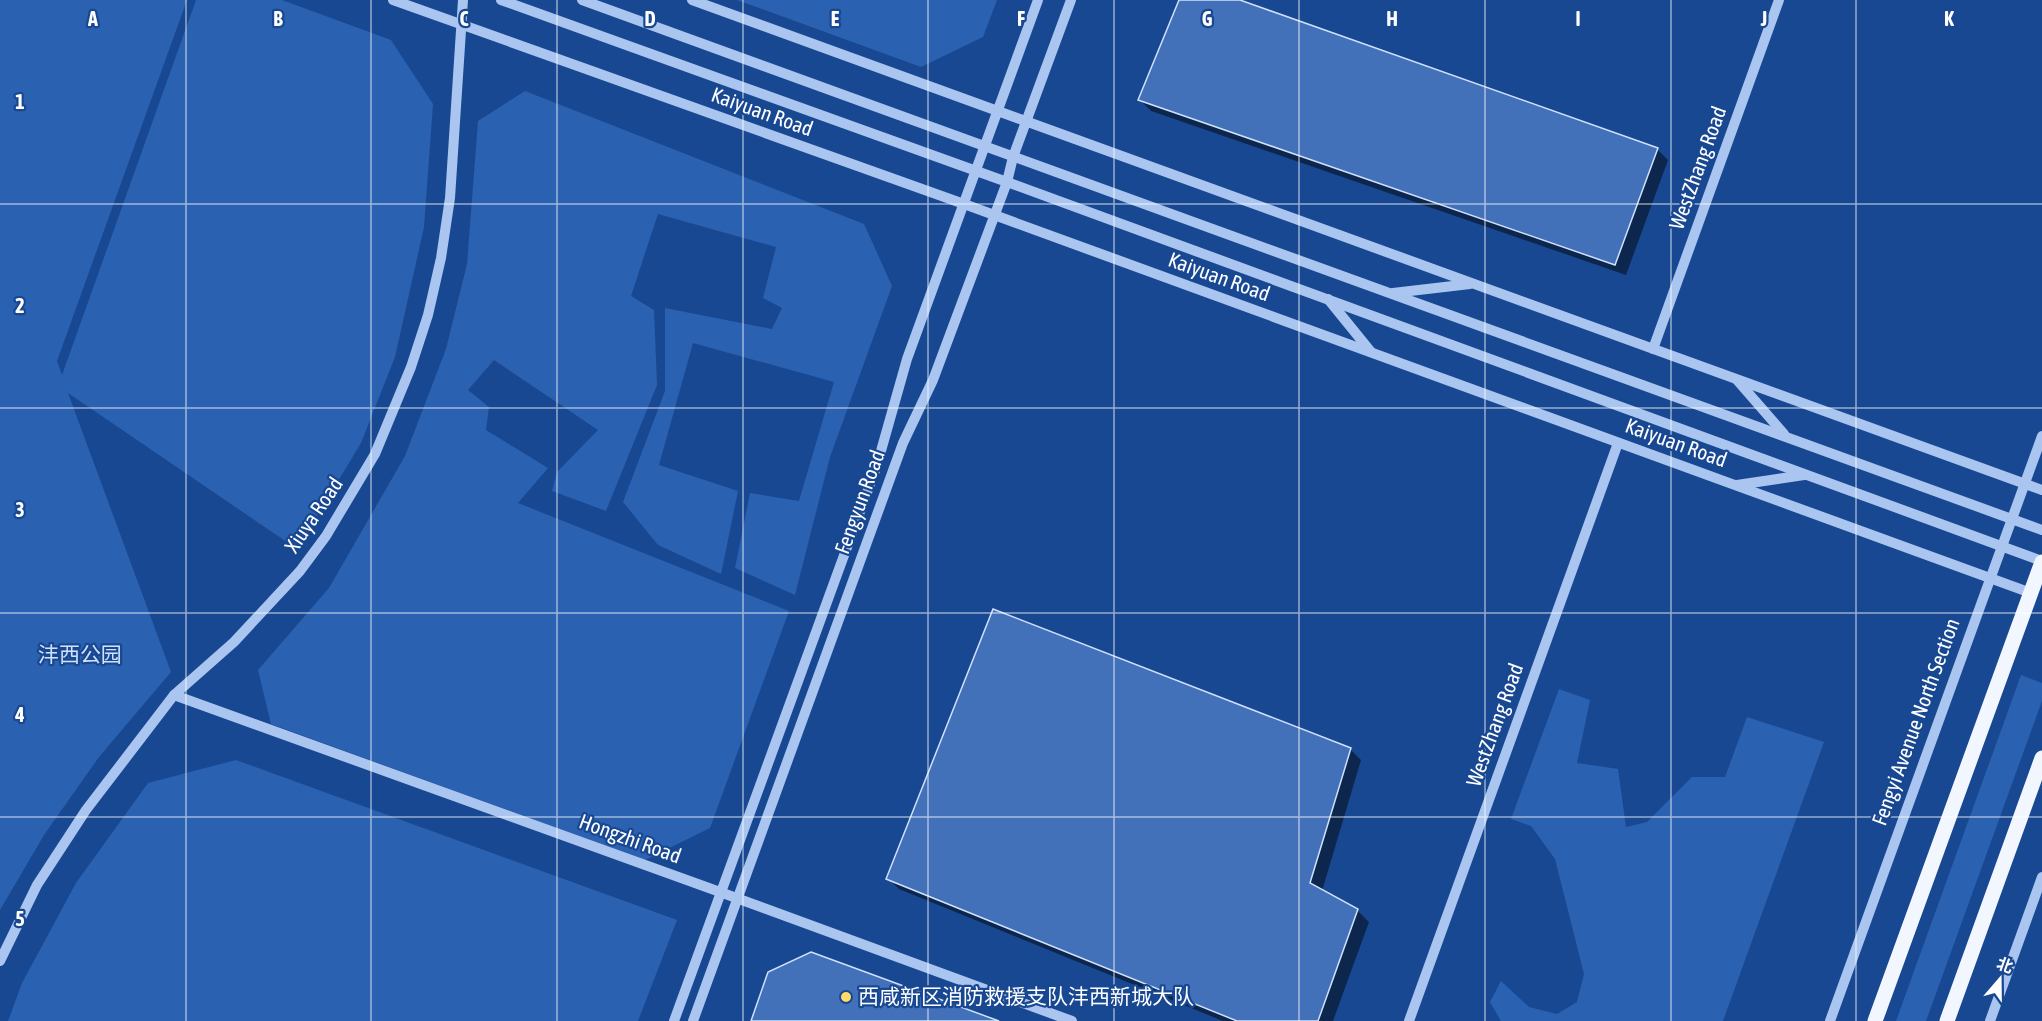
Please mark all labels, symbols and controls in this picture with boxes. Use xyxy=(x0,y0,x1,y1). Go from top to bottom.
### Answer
text: A xyxy=(87,7,98,30)
text: B xyxy=(273,7,283,30)
text: C xyxy=(460,7,469,30)
text: D xyxy=(644,7,656,30)
text: E xyxy=(831,7,840,30)
text: F xyxy=(1017,7,1025,30)
text: G xyxy=(1202,7,1213,30)
text: H xyxy=(1386,7,1398,30)
text: I xyxy=(1575,7,1581,30)
text: J xyxy=(1760,7,1767,30)
text: K xyxy=(1944,7,1954,30)
street label: Kaiyuan Road xyxy=(708,82,816,140)
text: 1 xyxy=(15,90,25,113)
street label: WestZhang Road xyxy=(1664,103,1730,232)
street label: Kaiyuan Road xyxy=(1165,247,1273,305)
text: 2 xyxy=(15,294,25,317)
street label: Kaiyuan Road xyxy=(1622,413,1730,471)
street label: Fengyun Road xyxy=(829,446,889,557)
street label: Xiuya Road xyxy=(279,472,347,557)
text: 3 xyxy=(15,498,25,521)
street label: Fengyi Avenue North Section xyxy=(1866,615,1964,828)
park label: 沣西公园 xyxy=(38,642,122,666)
street label: WestZhang Road xyxy=(1461,660,1527,789)
text: 4 xyxy=(14,703,25,726)
street label: Hongzhi Road xyxy=(576,809,685,868)
text: 5 xyxy=(15,907,25,930)
north arrow xyxy=(1970,949,2030,1009)
text: 北 xyxy=(1995,954,2016,976)
place label: 西咸新区消防救援支队沣西新城大队 xyxy=(858,984,1194,1008)
marker: 西咸新区消防救援支队沣西新城大队 xyxy=(839,990,853,1004)

